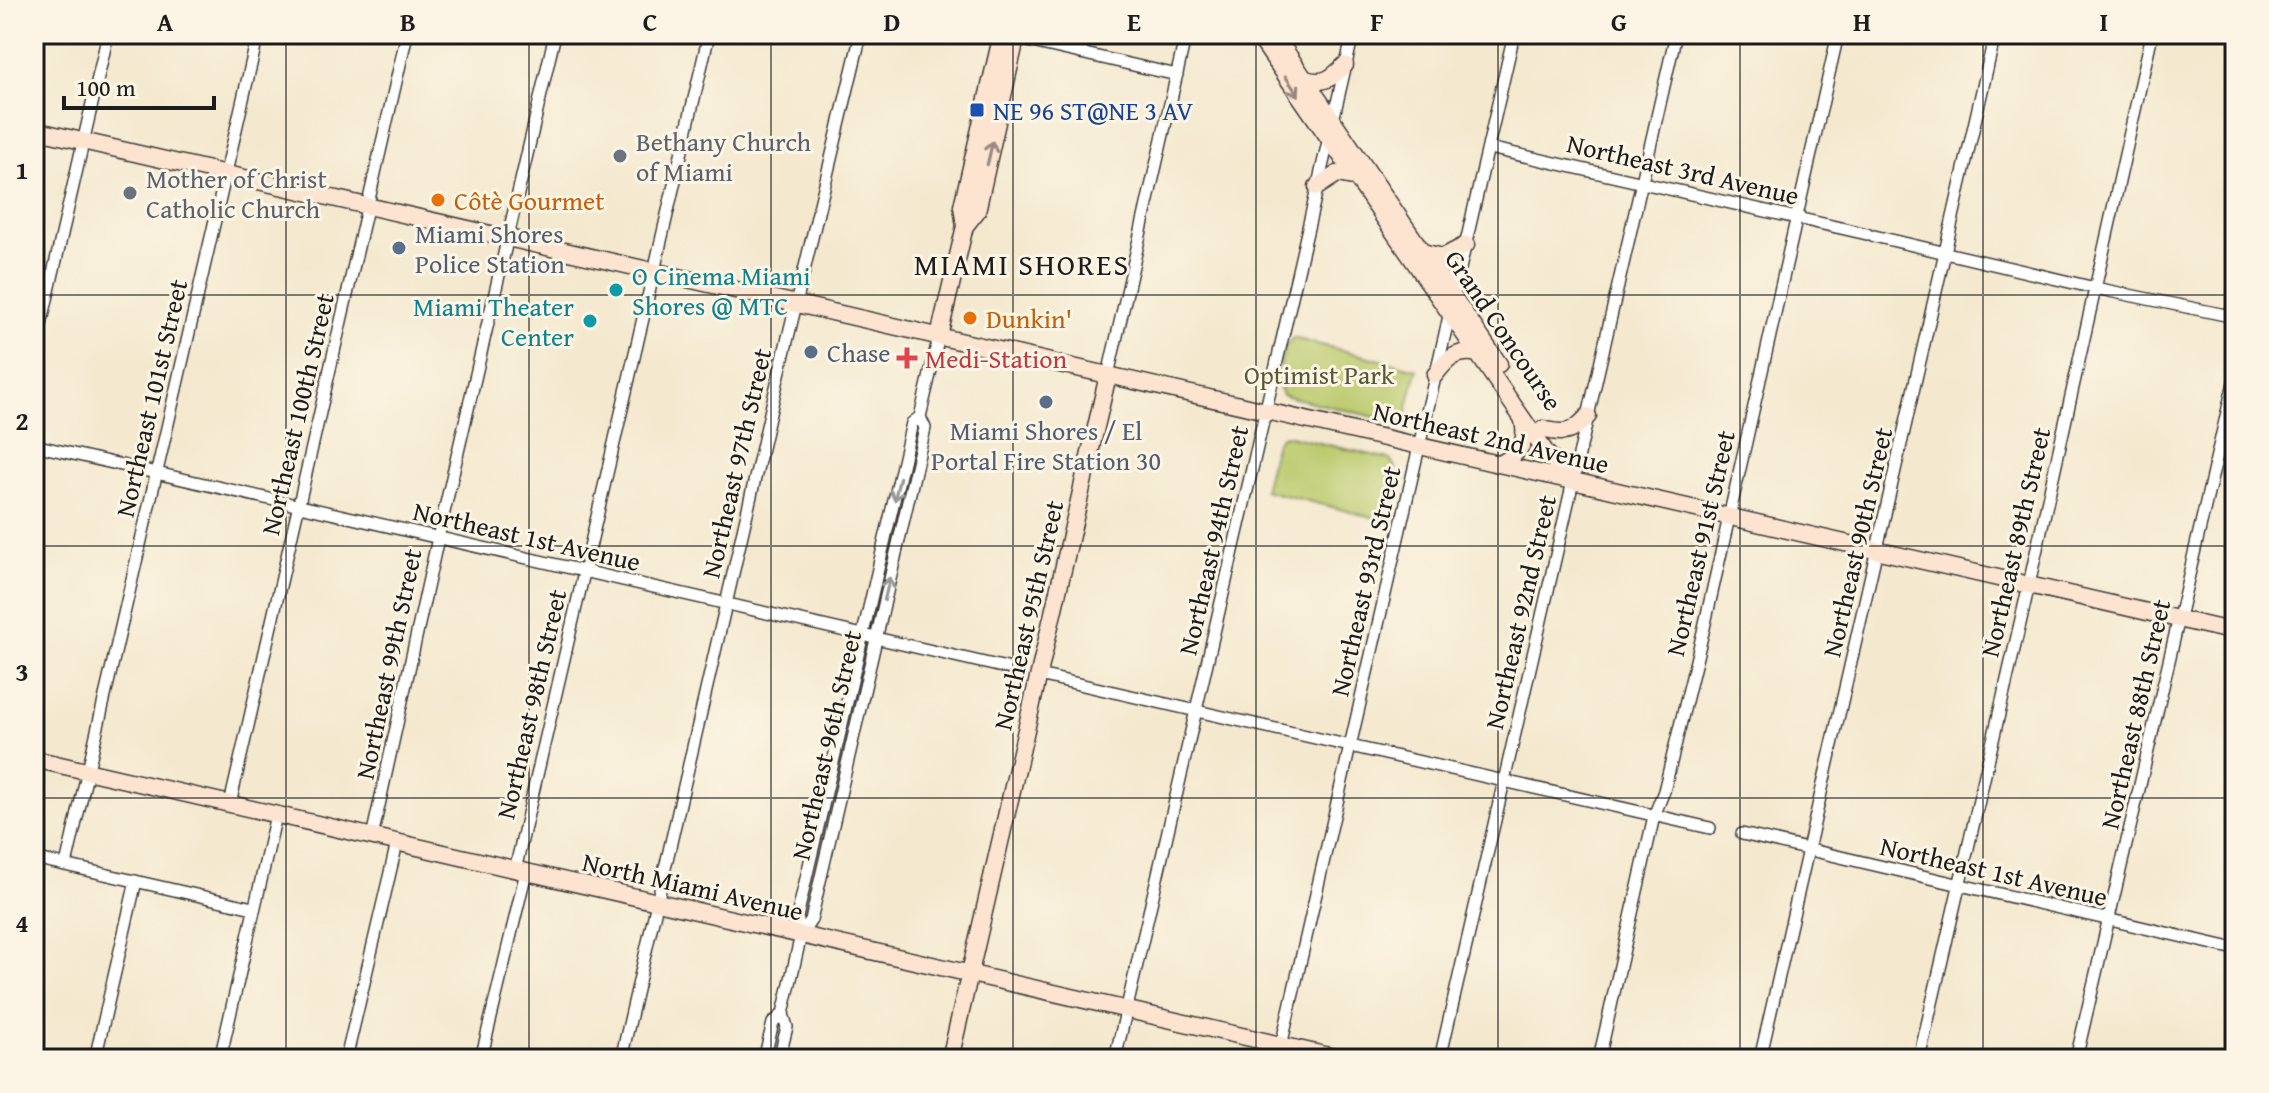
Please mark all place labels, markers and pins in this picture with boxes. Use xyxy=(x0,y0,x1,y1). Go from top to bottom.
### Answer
place label: NE 96 ST@NE 3 AV xyxy=(993,91,1193,130)
marker: NE 96 ST@NE 3 AV xyxy=(968,101,986,119)
place label: Bethany Church of Miami xyxy=(636,122,812,191)
marker: Bethany Church of Miami xyxy=(611,147,629,165)
place label: Mother of Christ Catholic Church xyxy=(146,159,327,228)
place label: Côtè Gourmet xyxy=(454,181,605,220)
marker: Mother of Christ Catholic Church xyxy=(121,184,139,202)
marker: Côtè Gourmet xyxy=(429,191,447,209)
place label: Miami Shores Police Station xyxy=(415,214,565,283)
marker: Miami Shores Police Station xyxy=(390,239,408,257)
place label: O Cinema Miami Shores @ MTC xyxy=(632,256,810,325)
marker: O Cinema Miami Shores @ MTC xyxy=(607,281,625,299)
place label: Miami Theater Center xyxy=(413,287,574,356)
place label: Dunkin' xyxy=(986,299,1072,338)
marker: Dunkin' xyxy=(961,309,979,327)
marker: Miami Theater Center xyxy=(581,312,599,330)
place label: Chase xyxy=(827,333,891,372)
place label: Medi-Station xyxy=(925,339,1068,378)
marker: Chase xyxy=(802,343,820,361)
marker: Medi-Station xyxy=(896,347,918,369)
marker: Miami Shores / El Portal Fire Station 30 xyxy=(1037,393,1055,411)
place label: Miami Shores / El Portal Fire Station 30 xyxy=(931,411,1161,480)

